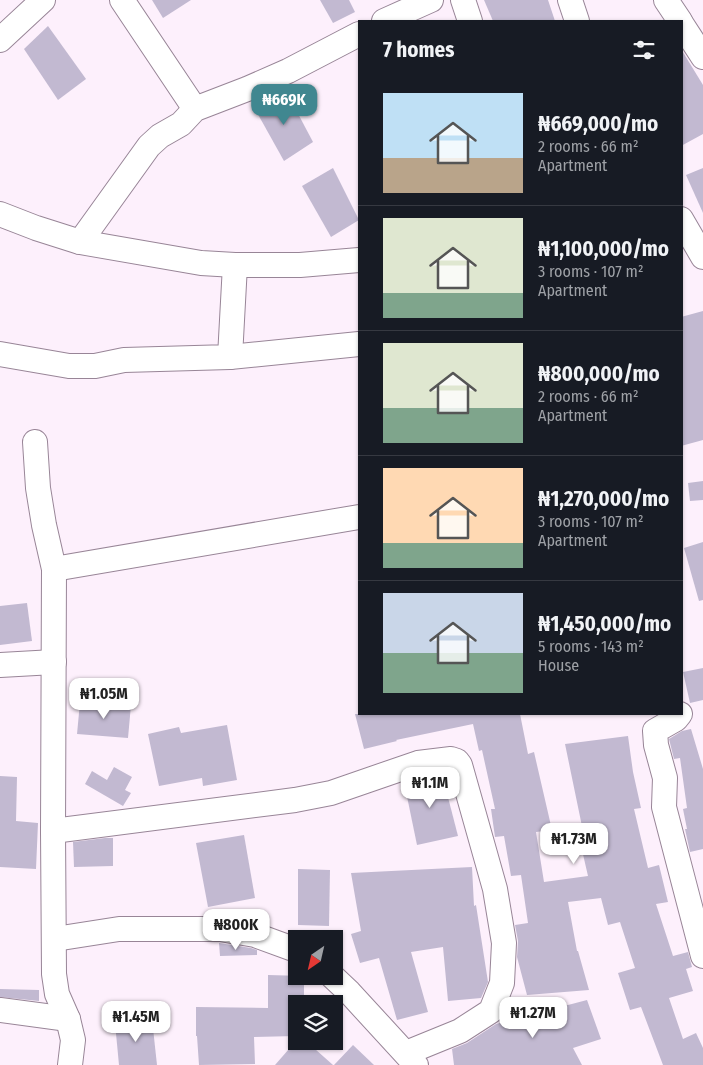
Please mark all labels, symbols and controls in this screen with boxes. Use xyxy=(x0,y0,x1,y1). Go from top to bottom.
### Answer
icon: filters xyxy=(630,36,658,64)
text: 7 homes xyxy=(383,37,454,63)
pin: ₦669K xyxy=(249,84,319,126)
text: ₦669K xyxy=(262,90,306,109)
text: ₦669,000/mo xyxy=(538,111,658,137)
icon: home xyxy=(423,113,483,173)
text: 2 rooms · 66 m² xyxy=(538,137,638,156)
text: Apartment xyxy=(538,156,607,175)
text: ₦1,100,000/mo xyxy=(538,236,669,262)
icon: home xyxy=(423,238,483,298)
text: 3 rooms · 107 m² xyxy=(538,262,644,281)
text: Apartment xyxy=(538,281,607,300)
text: ₦800,000/mo xyxy=(538,361,660,387)
icon: home xyxy=(423,363,483,423)
text: 2 rooms · 66 m² xyxy=(538,387,638,406)
text: Apartment xyxy=(538,406,607,425)
text: ₦1,270,000/mo xyxy=(538,486,669,512)
icon: home xyxy=(423,488,483,548)
text: 3 rooms · 107 m² xyxy=(538,512,644,531)
text: Apartment xyxy=(538,531,607,550)
text: ₦1,450,000/mo xyxy=(538,611,671,637)
icon: home xyxy=(423,613,483,673)
text: 5 rooms · 143 m² xyxy=(538,637,644,656)
text: House xyxy=(538,656,579,675)
pin: ₦1.05M xyxy=(63,678,145,720)
text: ₦1.05M xyxy=(80,684,128,703)
pin: ₦1.1M xyxy=(395,766,465,809)
text: ₦1.1M xyxy=(412,773,448,792)
pin: ₦1.73M xyxy=(533,822,615,865)
text: ₦1.73M xyxy=(551,829,597,848)
pin: ₦800K xyxy=(201,908,271,951)
text: ₦800K xyxy=(214,915,258,934)
north arrow xyxy=(288,930,342,985)
map controls xyxy=(288,930,343,1050)
button: layers xyxy=(288,995,343,1050)
pin: ₦1.27M xyxy=(492,996,574,1039)
pin: ₦1.45M xyxy=(95,1000,177,1043)
text: ₦1.27M xyxy=(510,1003,556,1022)
text: ₦1.45M xyxy=(113,1007,159,1026)

